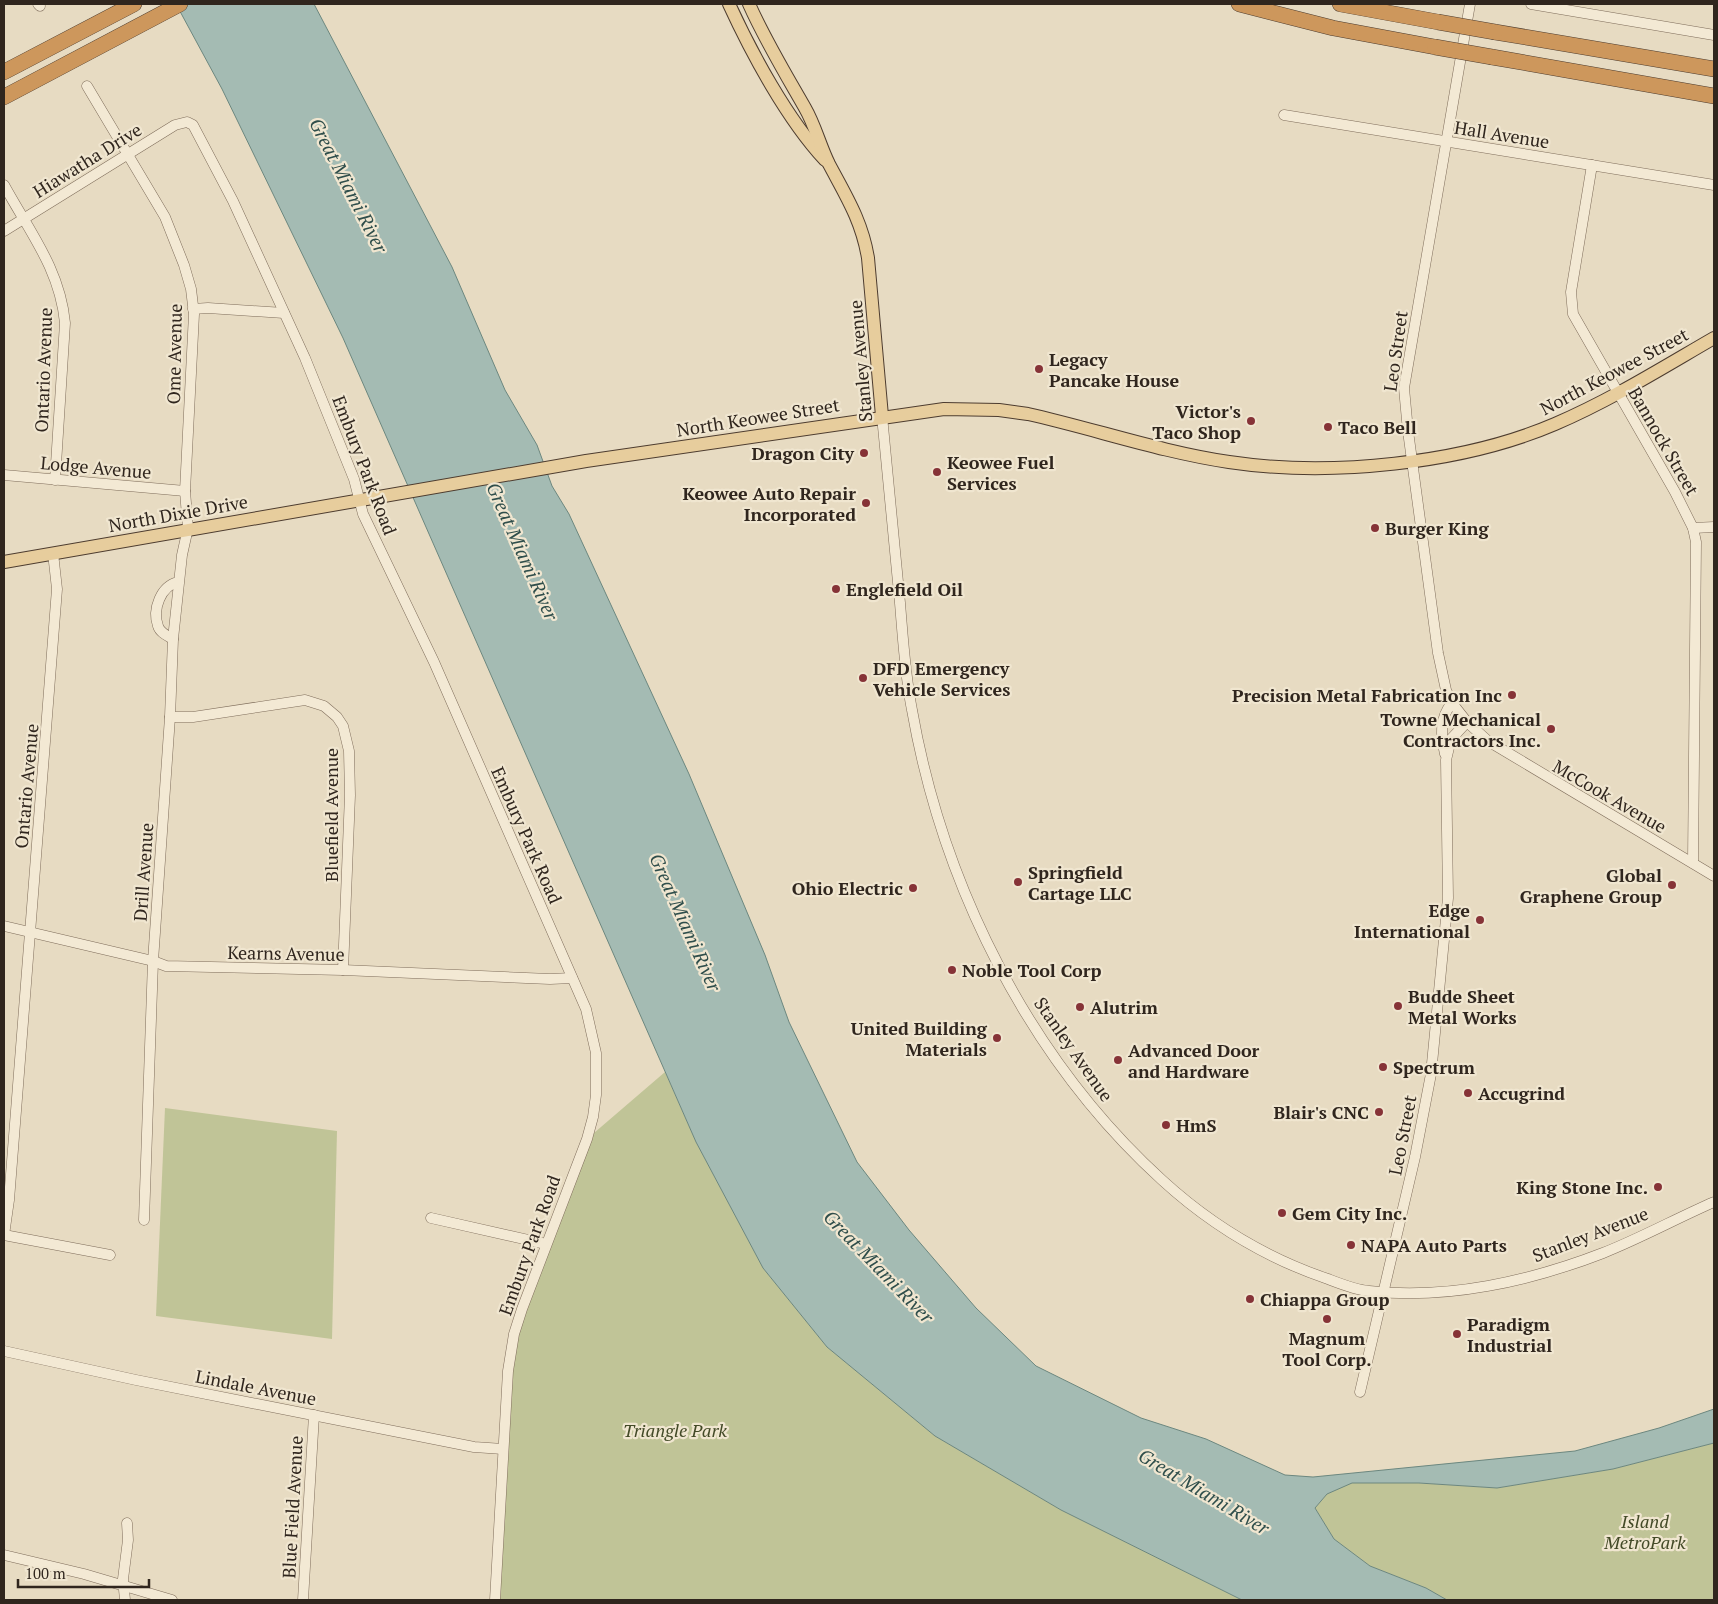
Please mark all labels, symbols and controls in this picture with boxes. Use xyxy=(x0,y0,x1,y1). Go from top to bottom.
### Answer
water label: Great Miami River xyxy=(304,113,394,257)
street label: Hall Avenue xyxy=(1453,115,1551,153)
street label: Hiawatha Drive xyxy=(28,117,146,203)
street label: Stanley Avenue xyxy=(843,299,877,423)
street label: Ome Avenue xyxy=(161,303,187,405)
street label: Ontario Avenue xyxy=(29,307,57,433)
street label: Leo Street xyxy=(1377,309,1413,393)
street label: North Keowee Street xyxy=(1536,322,1693,420)
place label: Legacy Pancake House xyxy=(1049,347,1179,392)
marker: Legacy Pancake House xyxy=(1033,363,1045,375)
street label: Bannock Street xyxy=(1623,382,1705,500)
street label: Embury Park Road xyxy=(327,392,403,538)
street label: North Keowee Street xyxy=(675,392,841,442)
place label: Victor's Taco Shop xyxy=(1152,399,1241,444)
marker: Victor's Taco Shop xyxy=(1245,415,1257,427)
place label: Taco Bell xyxy=(1338,415,1417,439)
marker: Taco Bell xyxy=(1322,421,1334,433)
place label: Dragon City xyxy=(751,441,854,465)
marker: Dragon City xyxy=(858,447,870,459)
street label: Lodge Avenue xyxy=(40,450,152,484)
place label: Keowee Fuel Services xyxy=(947,450,1054,495)
marker: Keowee Fuel Services xyxy=(931,466,943,478)
water label: Great Miami River xyxy=(481,478,565,624)
place label: Keowee Auto Repair Incorporated xyxy=(682,481,856,526)
street label: North Dixie Drive xyxy=(107,489,249,537)
marker: Keowee Auto Repair Incorporated xyxy=(860,497,872,509)
place label: Burger King xyxy=(1385,516,1489,540)
marker: Burger King xyxy=(1369,522,1381,534)
place label: Englefield Oil xyxy=(846,577,963,601)
marker: Englefield Oil xyxy=(830,583,842,595)
place label: DFD Emergency Vehicle Services xyxy=(873,656,1010,701)
marker: DFD Emergency Vehicle Services xyxy=(857,672,869,684)
place label: Precision Metal Fabrication Inc xyxy=(1232,683,1502,707)
marker: Precision Metal Fabrication Inc xyxy=(1506,689,1518,701)
place label: Towne Mechanical Contractors Inc. xyxy=(1380,707,1541,752)
street label: Ontario Avenue xyxy=(9,723,43,849)
marker: Towne Mechanical Contractors Inc. xyxy=(1545,723,1557,735)
street label: Bluefield Avenue xyxy=(319,748,343,882)
street label: McCook Avenue xyxy=(1549,754,1671,838)
street label: Embury Park Road xyxy=(486,763,568,907)
street label: Drill Avenue xyxy=(128,822,158,922)
water label: Great Miami River xyxy=(644,849,728,995)
place label: Springfield Cartage LLC xyxy=(1028,860,1132,905)
place label: Global Graphene Group xyxy=(1520,863,1662,908)
place label: Ohio Electric xyxy=(792,876,903,900)
marker: Springfield Cartage LLC xyxy=(1012,876,1024,888)
marker: Global Graphene Group xyxy=(1666,879,1678,891)
marker: Ohio Electric xyxy=(907,882,919,894)
place label: Edge International xyxy=(1354,898,1470,943)
marker: Edge International xyxy=(1474,914,1486,926)
street label: Kearns Avenue xyxy=(227,940,345,966)
place label: Noble Tool Corp xyxy=(962,958,1101,982)
marker: Noble Tool Corp xyxy=(946,964,958,976)
place label: Budde Sheet Metal Works xyxy=(1408,984,1517,1029)
street label: Stanley Avenue xyxy=(1029,992,1119,1106)
place label: Alutrim xyxy=(1090,995,1158,1019)
marker: Budde Sheet Metal Works xyxy=(1392,1000,1404,1012)
marker: Alutrim xyxy=(1074,1001,1086,1013)
place label: United Building Materials xyxy=(851,1016,988,1061)
marker: United Building Materials xyxy=(991,1032,1003,1044)
place label: Advanced Door and Hardware xyxy=(1128,1038,1260,1083)
marker: Advanced Door and Hardware xyxy=(1112,1054,1124,1066)
place label: Spectrum xyxy=(1393,1055,1475,1079)
marker: Spectrum xyxy=(1377,1061,1389,1073)
place label: Accugrind xyxy=(1478,1081,1565,1105)
marker: Accugrind xyxy=(1462,1087,1474,1099)
street label: Leo Street xyxy=(1382,1093,1422,1177)
place label: Blair's CNC xyxy=(1273,1100,1369,1124)
marker: Blair's CNC xyxy=(1373,1106,1385,1118)
place label: HmS xyxy=(1176,1113,1217,1137)
marker: HmS xyxy=(1160,1119,1172,1131)
street label: Embury Park Road xyxy=(493,1172,565,1318)
place label: King Stone Inc. xyxy=(1516,1175,1648,1199)
marker: King Stone Inc. xyxy=(1652,1181,1664,1193)
place label: Gem City Inc. xyxy=(1292,1201,1407,1225)
street label: Stanley Avenue xyxy=(1529,1201,1651,1267)
water label: Great Miami River xyxy=(819,1204,940,1328)
marker: Gem City Inc. xyxy=(1276,1207,1288,1219)
place label: NAPA Auto Parts xyxy=(1361,1233,1507,1257)
marker: NAPA Auto Parts xyxy=(1345,1239,1357,1251)
place label: Chiappa Group xyxy=(1260,1287,1389,1311)
marker: Chiappa Group xyxy=(1244,1293,1256,1305)
place label: Paradigm Industrial xyxy=(1467,1312,1552,1357)
marker: Magnum Tool Corp. xyxy=(1321,1313,1333,1325)
place label: Magnum Tool Corp. xyxy=(1282,1326,1372,1371)
marker: Paradigm Industrial xyxy=(1451,1328,1463,1340)
street label: Lindale Avenue xyxy=(194,1364,318,1410)
park label: Triangle Park xyxy=(623,1418,727,1442)
street label: Blue Field Avenue xyxy=(276,1435,308,1579)
water label: Great Miami River xyxy=(1134,1442,1275,1540)
park label: Island MetroPark xyxy=(1603,1509,1686,1554)
scale bar xyxy=(18,1556,149,1588)
text: 100 m xyxy=(25,1563,66,1583)

